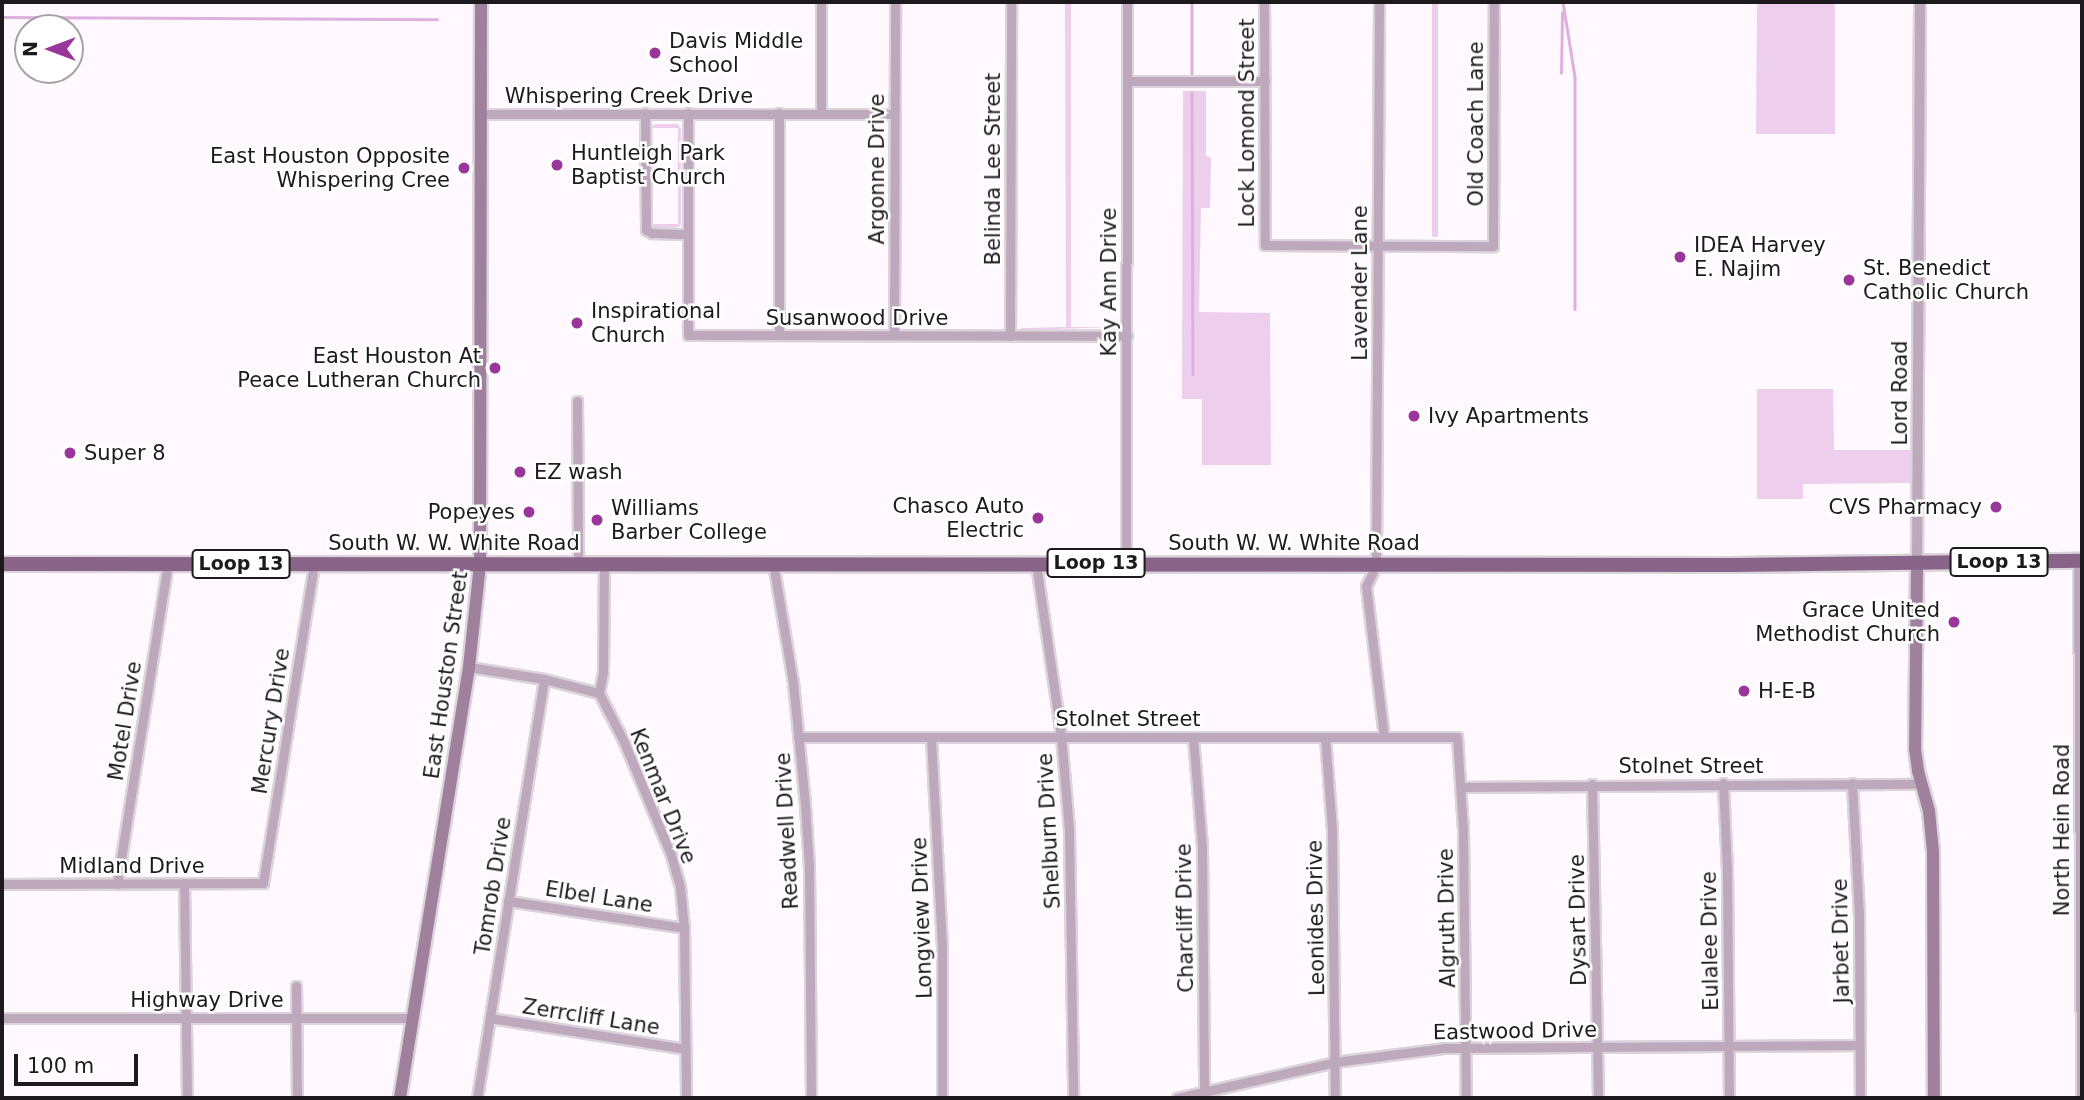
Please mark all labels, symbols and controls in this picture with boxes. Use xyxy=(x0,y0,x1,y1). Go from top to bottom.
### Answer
north arrow xyxy=(14,14,84,84)
street label: Lock Lomond Street xyxy=(1234,18,1260,228)
place label: Davis Middle School xyxy=(669,28,803,78)
text: N xyxy=(19,41,41,57)
street label: Old Coach Lane xyxy=(1463,41,1489,207)
marker: Davis Middle School xyxy=(647,45,663,61)
street label: Belinda Lee Street xyxy=(980,73,1006,265)
street label: Whispering Creek Drive xyxy=(505,83,753,109)
street label: Argonne Drive xyxy=(864,93,890,245)
place label: Huntleigh Park Baptist Church xyxy=(571,140,726,190)
place label: East Houston Opposite Whispering Cree xyxy=(210,143,450,193)
marker: Huntleigh Park Baptist Church xyxy=(549,157,565,173)
marker: East Houston Opposite Whispering Cree xyxy=(456,160,472,176)
street label: Lavender Lane xyxy=(1347,205,1373,361)
street label: Kay Ann Drive xyxy=(1096,207,1122,357)
place label: IDEA Harvey E. Najim xyxy=(1694,232,1826,282)
marker: IDEA Harvey E. Najim xyxy=(1672,249,1688,265)
place label: St. Benedict Catholic Church xyxy=(1863,255,2029,305)
marker: St. Benedict Catholic Church xyxy=(1841,272,1857,288)
place label: Inspirational Church xyxy=(591,298,721,348)
street label: Susanwood Drive xyxy=(766,305,948,331)
marker: Inspirational Church xyxy=(569,315,585,331)
street label: Lord Road xyxy=(1887,340,1913,446)
place label: East Houston At Peace Lutheran Church xyxy=(237,343,481,393)
marker: East Houston At Peace Lutheran Church xyxy=(487,360,503,376)
place label: Ivy Apartments xyxy=(1428,403,1589,429)
marker: Ivy Apartments xyxy=(1406,408,1422,424)
place label: Super 8 xyxy=(84,440,166,466)
marker: Super 8 xyxy=(62,445,78,461)
place label: EZ wash xyxy=(534,459,623,485)
marker: EZ wash xyxy=(512,464,528,480)
place label: Chasco Auto Electric xyxy=(892,493,1024,543)
place label: CVS Pharmacy xyxy=(1829,494,1982,520)
place label: Williams Barber College xyxy=(611,495,767,545)
place label: Popeyes xyxy=(428,499,515,525)
marker: CVS Pharmacy xyxy=(1988,499,2004,515)
marker: Popeyes xyxy=(521,504,537,520)
marker: Chasco Auto Electric xyxy=(1030,510,1046,526)
marker: Williams Barber College xyxy=(589,512,605,528)
street label: South W. W. White Road xyxy=(328,530,580,556)
street label: South W. W. White Road xyxy=(1168,530,1420,556)
road number: Loop 13 xyxy=(1948,547,2050,578)
road number: Loop 13 xyxy=(190,548,292,580)
road number: Loop 13 xyxy=(1045,548,1147,578)
street label: East Houston Street xyxy=(419,569,473,781)
place label: Grace United Methodist Church xyxy=(1755,597,1940,647)
marker: Grace United Methodist Church xyxy=(1946,614,1962,630)
street label: Mercury Drive xyxy=(247,646,295,796)
street label: Motel Drive xyxy=(103,659,147,783)
place label: H-E-B xyxy=(1758,678,1816,704)
marker: H-E-B xyxy=(1736,683,1752,699)
street label: Stolnet Street xyxy=(1055,706,1201,732)
street label: Kenmar Drive xyxy=(624,725,702,867)
street label: North Hein Road xyxy=(2049,744,2075,916)
street label: Readwell Drive xyxy=(770,752,804,910)
street label: Shelburn Drive xyxy=(1032,752,1066,910)
street label: Stolnet Street xyxy=(1618,753,1764,779)
street label: Tomrob Drive xyxy=(470,815,516,957)
street label: Longview Drive xyxy=(907,837,937,999)
street label: Leonides Drive xyxy=(1302,840,1330,996)
street label: Charcliff Drive xyxy=(1171,843,1199,993)
street label: Algruth Drive xyxy=(1433,848,1461,988)
street label: Midland Drive xyxy=(59,853,205,879)
street label: Dysart Drive xyxy=(1564,854,1592,986)
street label: Eulalee Drive xyxy=(1696,871,1724,1011)
street label: Elbel Lane xyxy=(543,876,655,918)
street label: Jarbet Drive xyxy=(1827,878,1855,1004)
street label: Highway Drive xyxy=(130,987,284,1013)
street label: Zerrcliff Lane xyxy=(520,994,662,1040)
street label: Eastwood Drive xyxy=(1433,1017,1597,1045)
scale bar xyxy=(18,1040,142,1084)
text: 100 m xyxy=(27,1054,94,1078)

